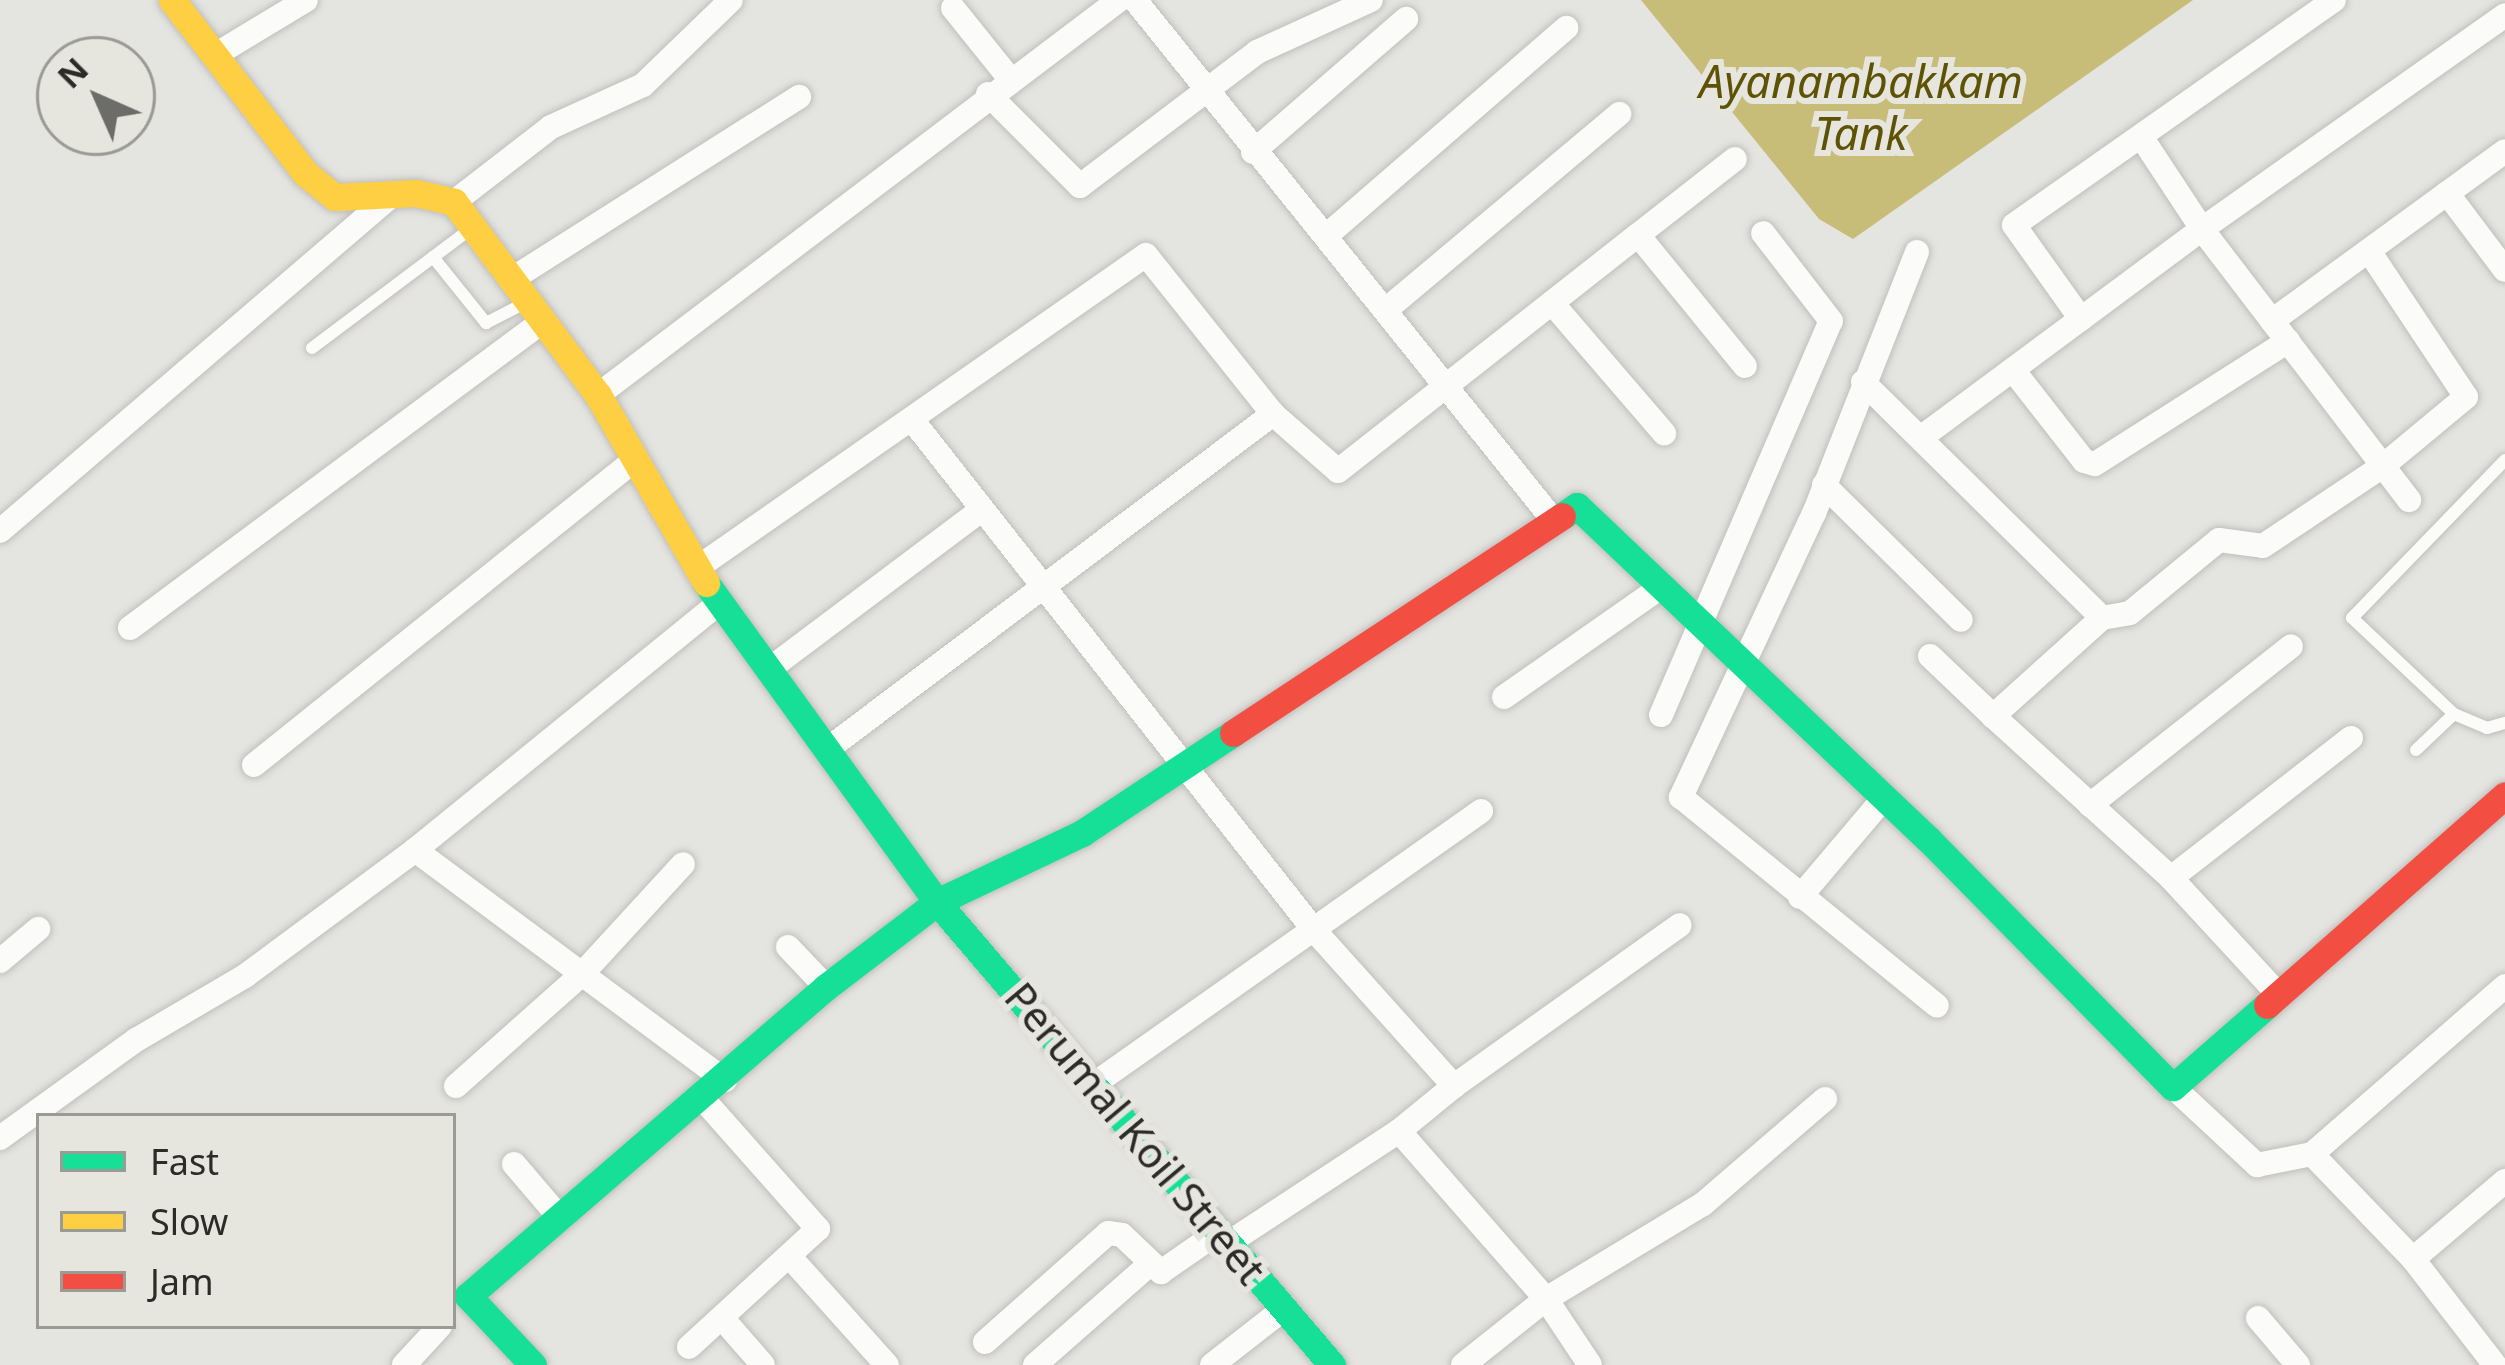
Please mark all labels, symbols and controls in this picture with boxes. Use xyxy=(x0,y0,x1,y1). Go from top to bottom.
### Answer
north arrow xyxy=(36,36,156,156)
text: N xyxy=(47,47,98,98)
water label: Ayanambakkam Tank xyxy=(1699,54,2023,160)
street label: Perumal Koil Street xyxy=(995,972,1277,1294)
legend xyxy=(36,1113,456,1329)
text: Fast xyxy=(150,1137,219,1186)
text: Slow xyxy=(150,1197,228,1246)
text: Jam xyxy=(150,1257,214,1306)

